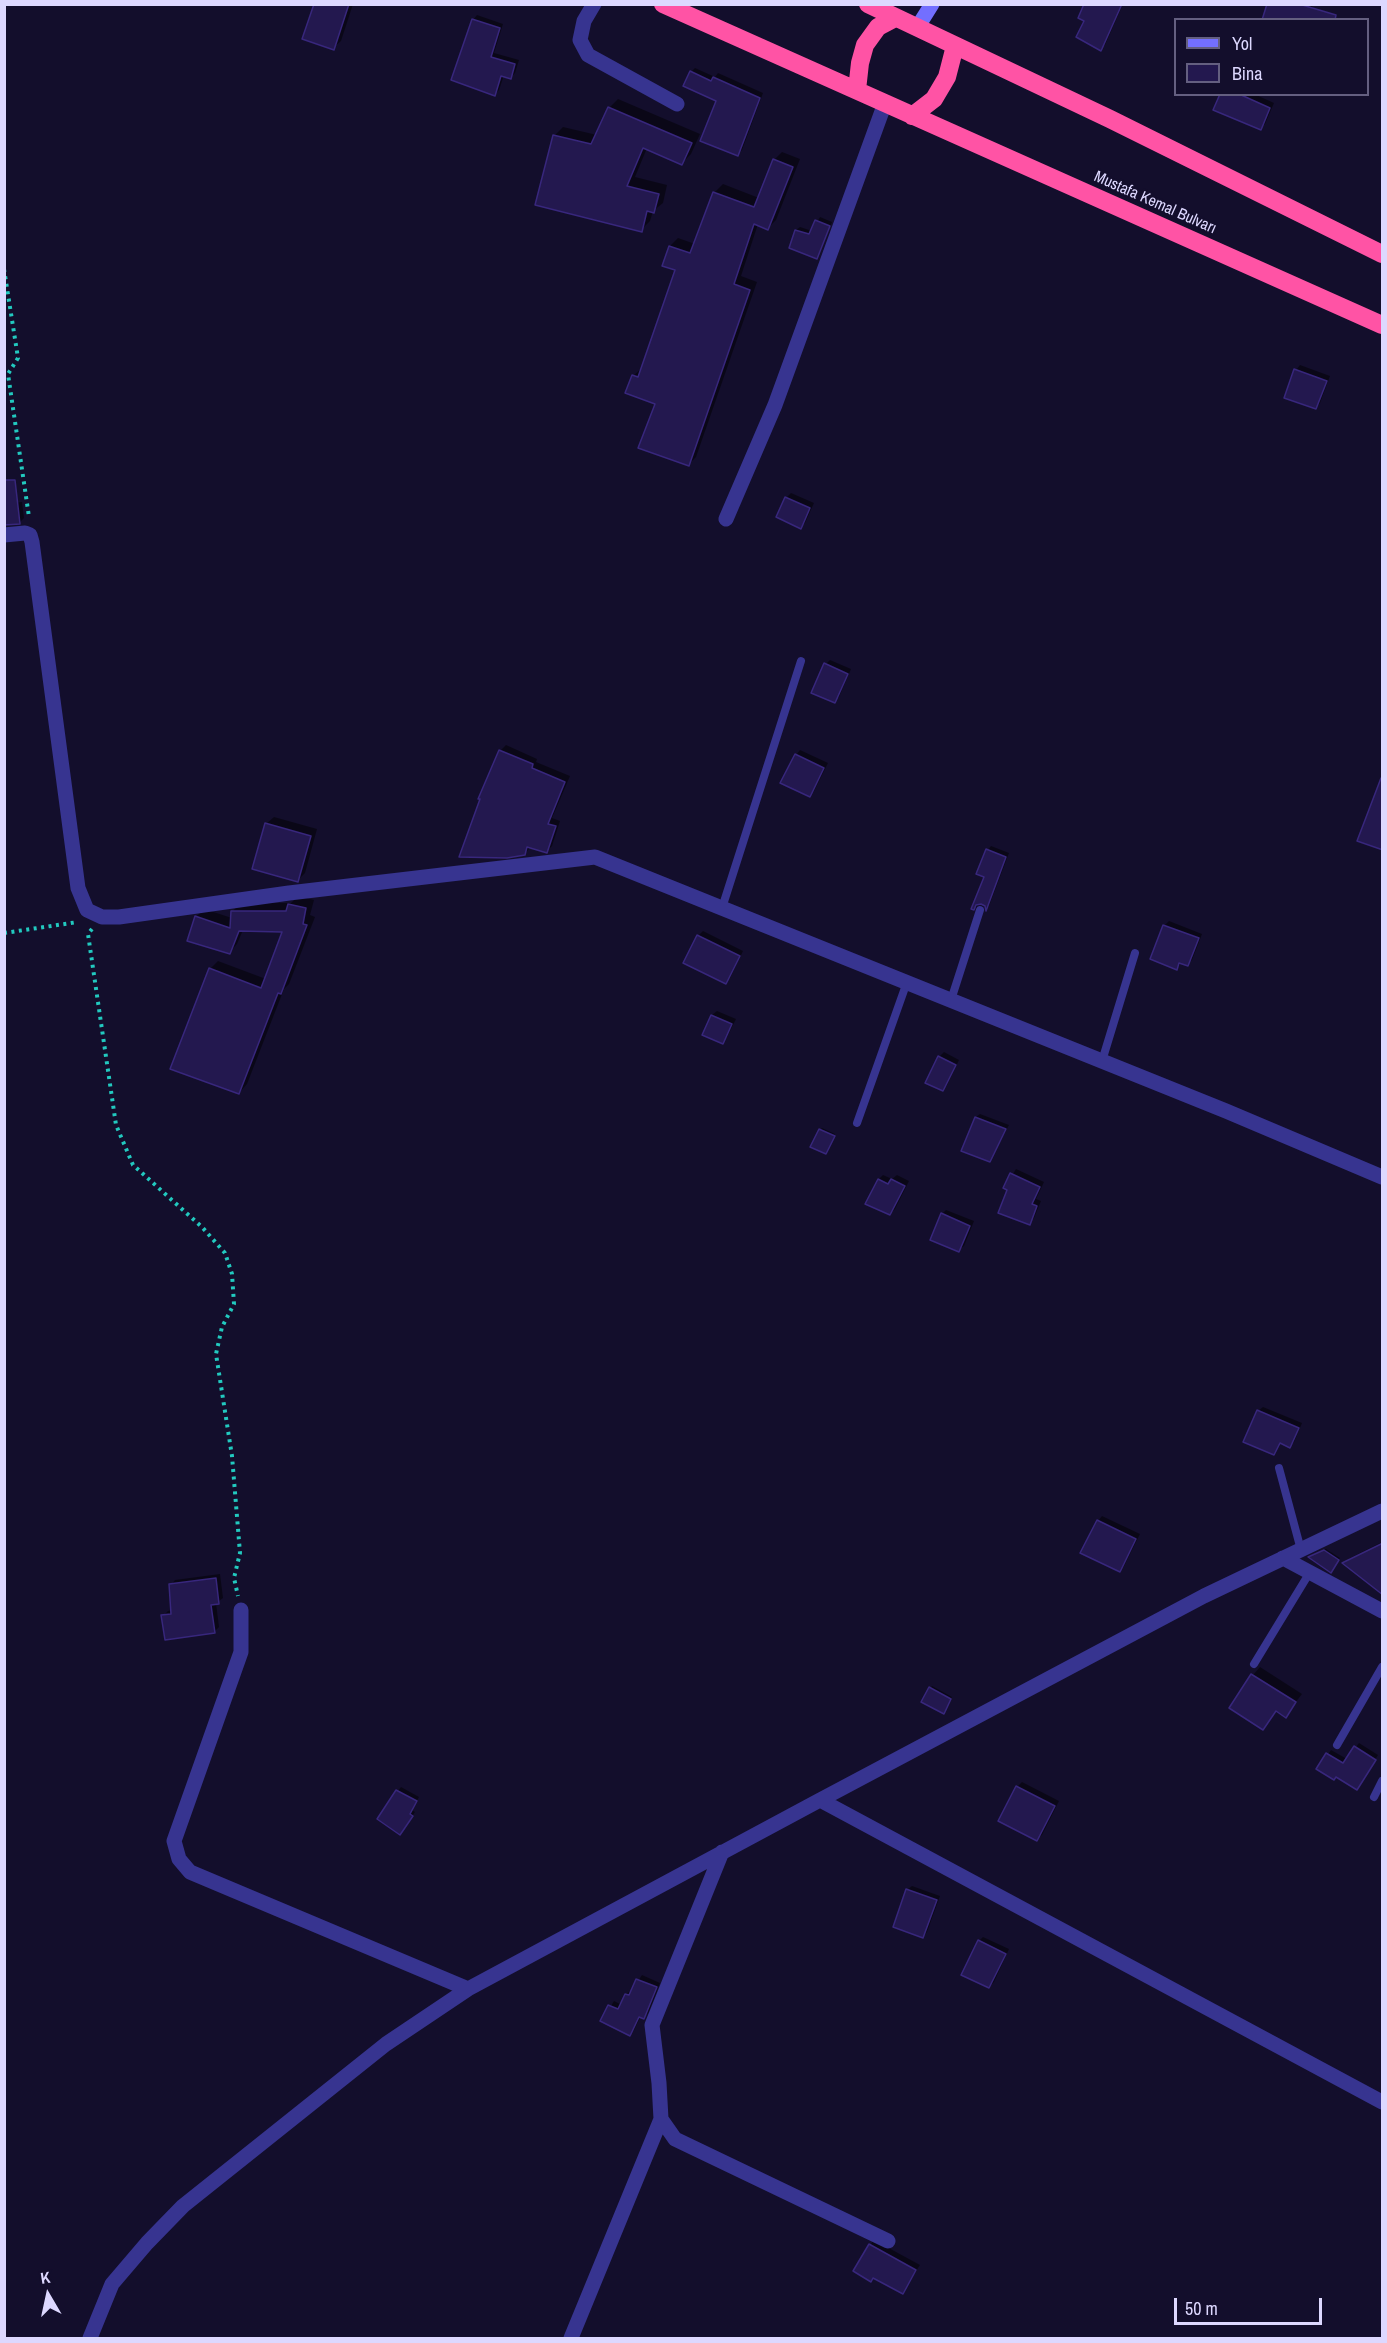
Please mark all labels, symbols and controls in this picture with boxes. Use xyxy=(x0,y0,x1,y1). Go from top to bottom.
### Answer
legend xyxy=(1174,18,1369,96)
text: Yol xyxy=(1232,31,1252,56)
text: Bina xyxy=(1232,61,1262,86)
street label: Mustafa Kemal Bulvarı xyxy=(1091,167,1219,239)
north arrow xyxy=(18,2265,78,2325)
text: K xyxy=(39,2266,52,2289)
scale bar xyxy=(1177,2286,1326,2324)
text: 50 m xyxy=(1185,2296,1218,2321)

